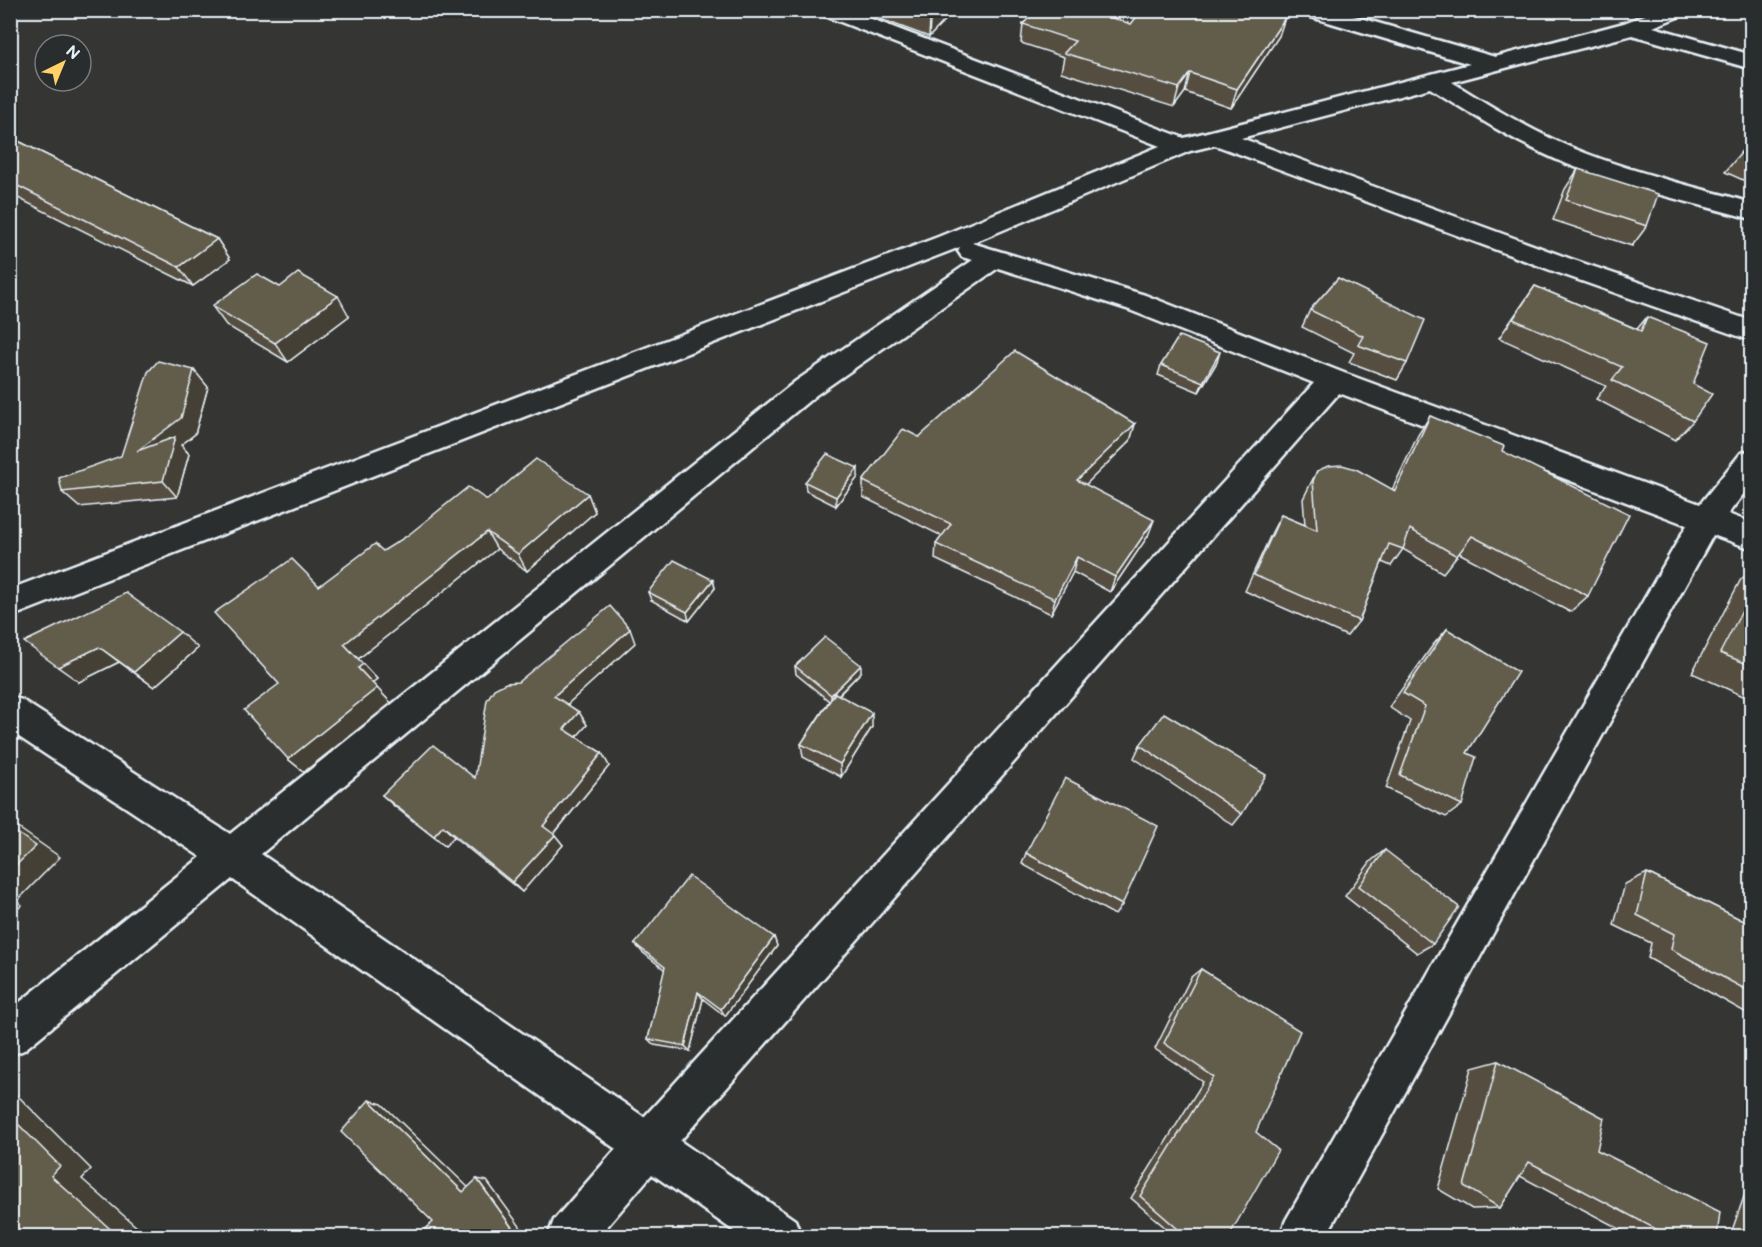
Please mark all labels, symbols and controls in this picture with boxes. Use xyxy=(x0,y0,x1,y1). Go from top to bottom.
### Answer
north arrow xyxy=(33,33,93,93)
text: N xyxy=(61,42,83,64)

